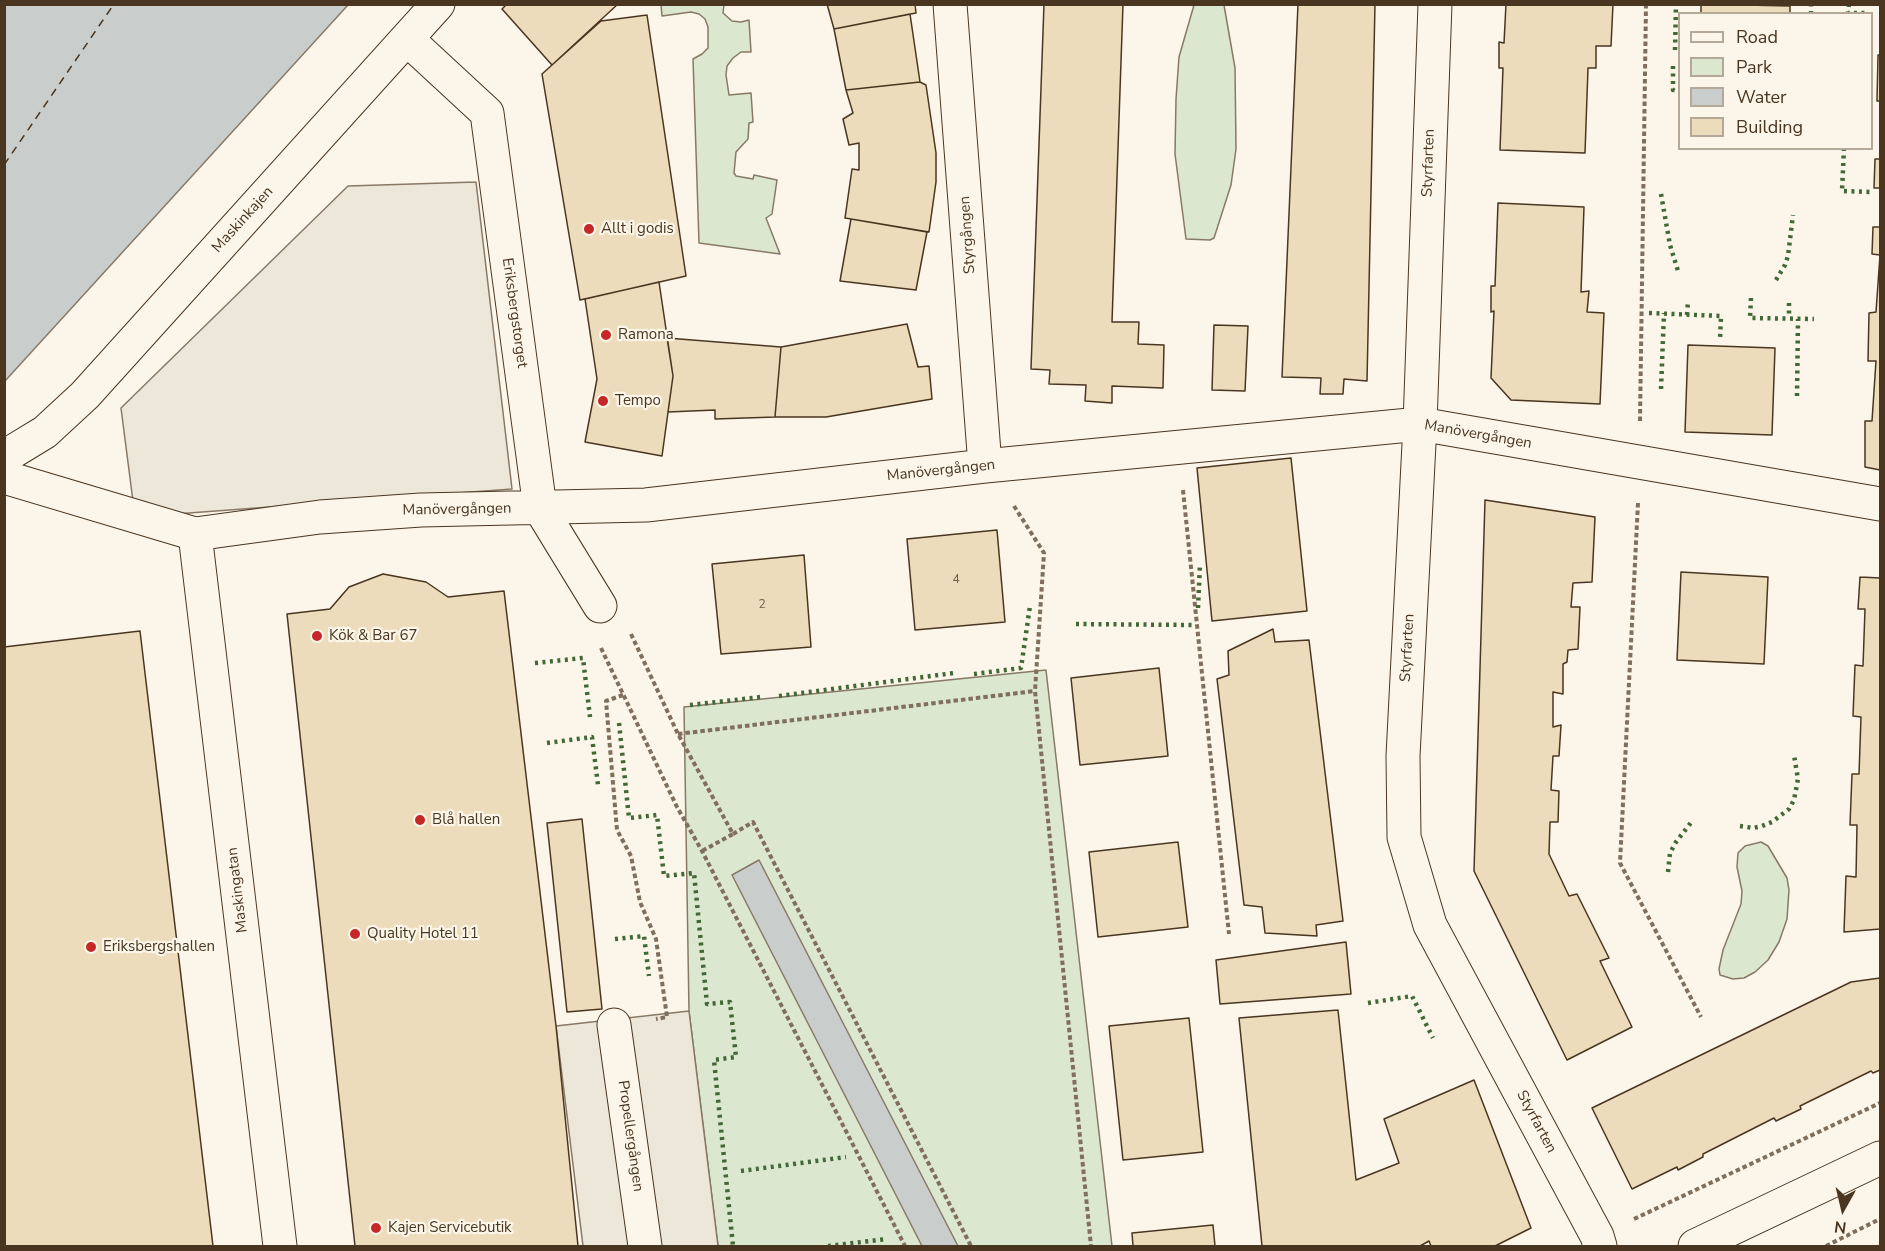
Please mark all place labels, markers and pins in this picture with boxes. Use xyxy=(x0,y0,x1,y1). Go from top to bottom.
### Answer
place label: Allt i godis xyxy=(601,220,674,238)
marker: Allt i godis xyxy=(582,222,596,236)
place label: Ramona xyxy=(618,326,674,344)
marker: Ramona xyxy=(599,328,613,342)
place label: Tempo xyxy=(615,392,661,410)
marker: Tempo xyxy=(596,394,610,408)
place label: Kök & Bar 67 xyxy=(329,627,417,645)
marker: Kök & Bar 67 xyxy=(310,629,324,643)
place label: Blå hallen xyxy=(432,811,500,829)
marker: Blå hallen xyxy=(413,813,427,827)
place label: Quality Hotel 11 xyxy=(367,925,479,943)
marker: Quality Hotel 11 xyxy=(348,927,362,941)
place label: Eriksbergshallen xyxy=(103,938,215,956)
marker: Eriksbergshallen xyxy=(84,940,98,954)
place label: Kajen Servicebutik xyxy=(388,1219,512,1237)
marker: Kajen Servicebutik xyxy=(369,1221,383,1235)

